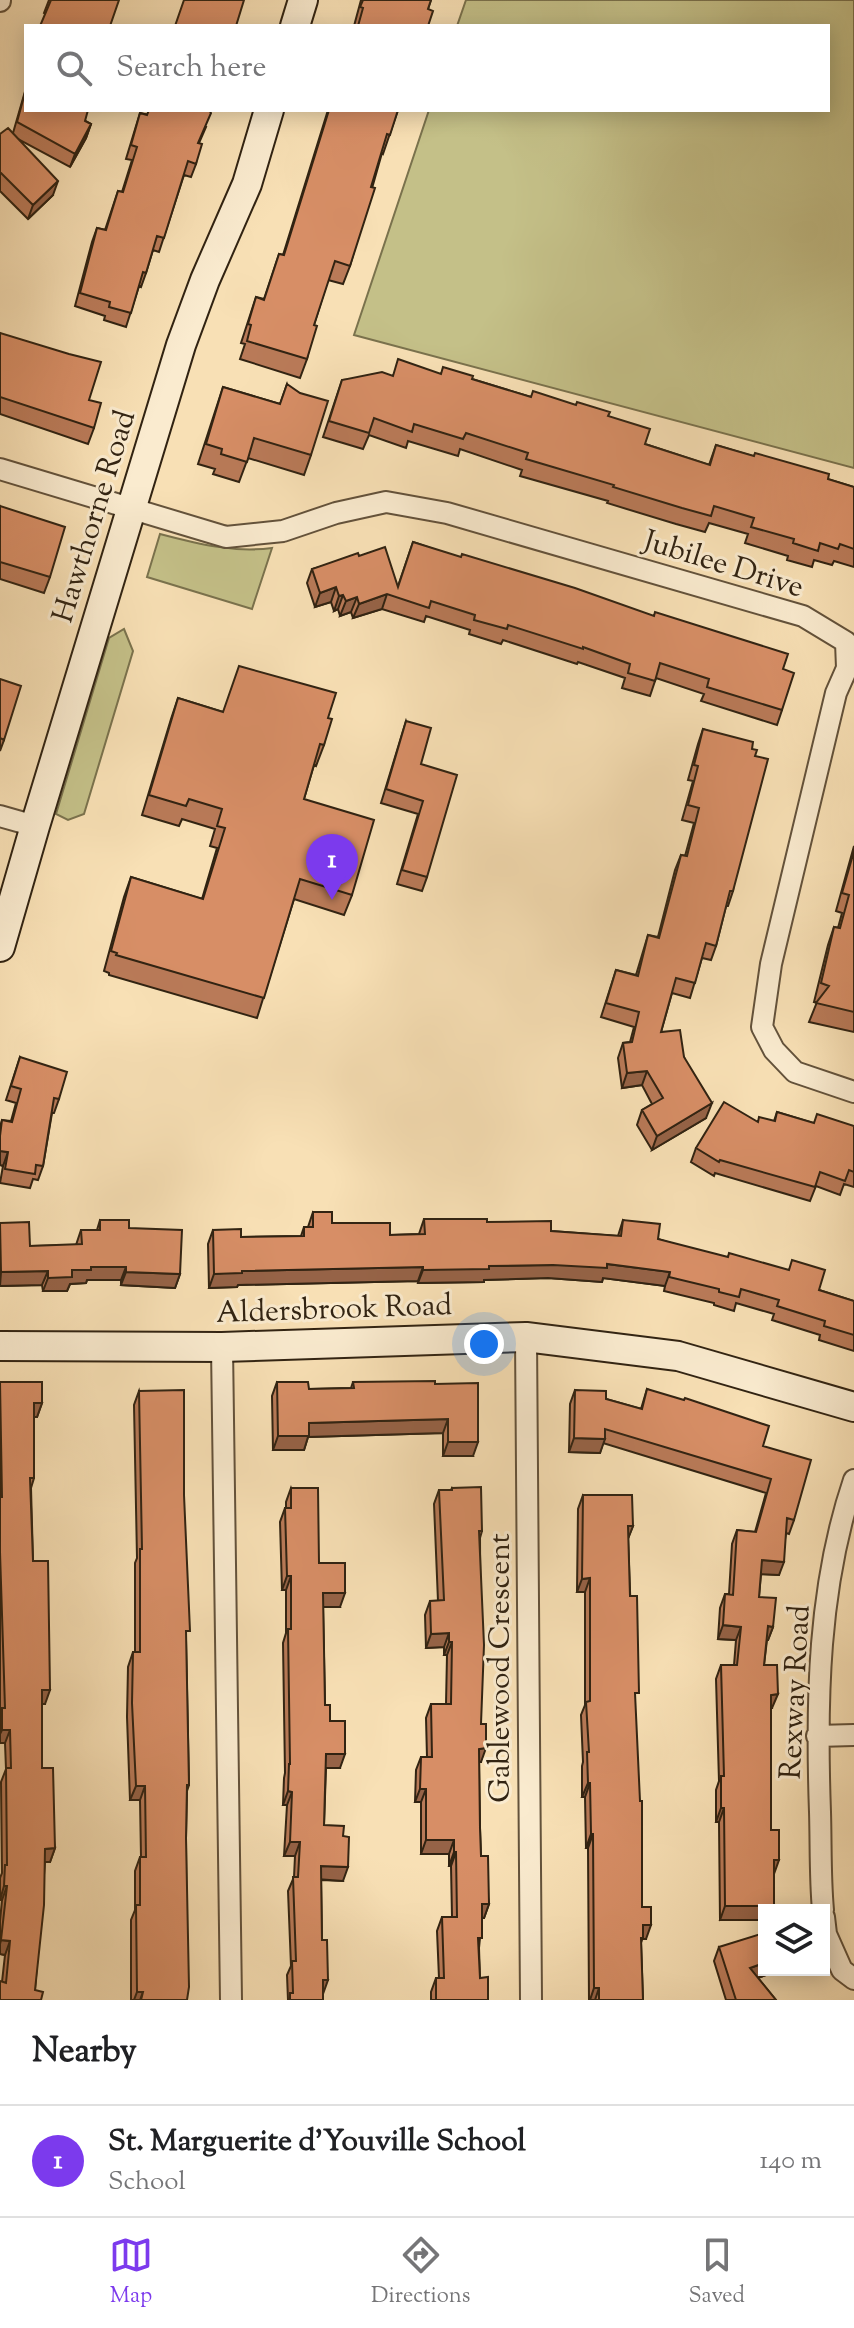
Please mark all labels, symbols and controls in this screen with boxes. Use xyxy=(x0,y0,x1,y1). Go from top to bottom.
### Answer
search box xyxy=(24,24,830,112)
icon: search xyxy=(52,46,96,90)
text: Search here xyxy=(116,47,266,90)
street label: Hawthorne Road xyxy=(43,405,148,628)
street label: Jubilee Drive xyxy=(636,520,809,610)
pin: 1 xyxy=(306,834,358,900)
street label: Aldersbrook Road xyxy=(215,1285,453,1336)
your location xyxy=(464,1324,504,1364)
street label: Gablewood Crescent xyxy=(480,1533,523,1803)
street label: Rexway Road xyxy=(770,1604,823,1781)
map controls xyxy=(758,1904,830,1976)
button: layers xyxy=(758,1904,830,1976)
text: Nearby xyxy=(32,2028,137,2077)
text: St. Marguerite d'Youville School xyxy=(108,2121,526,2164)
text: 1 xyxy=(54,2143,62,2180)
text: 140 m xyxy=(759,2143,822,2180)
text: School xyxy=(108,2164,186,2201)
tab: Map xyxy=(109,2233,153,2313)
tab: Directions xyxy=(371,2233,470,2313)
tab: Saved xyxy=(688,2233,745,2313)

